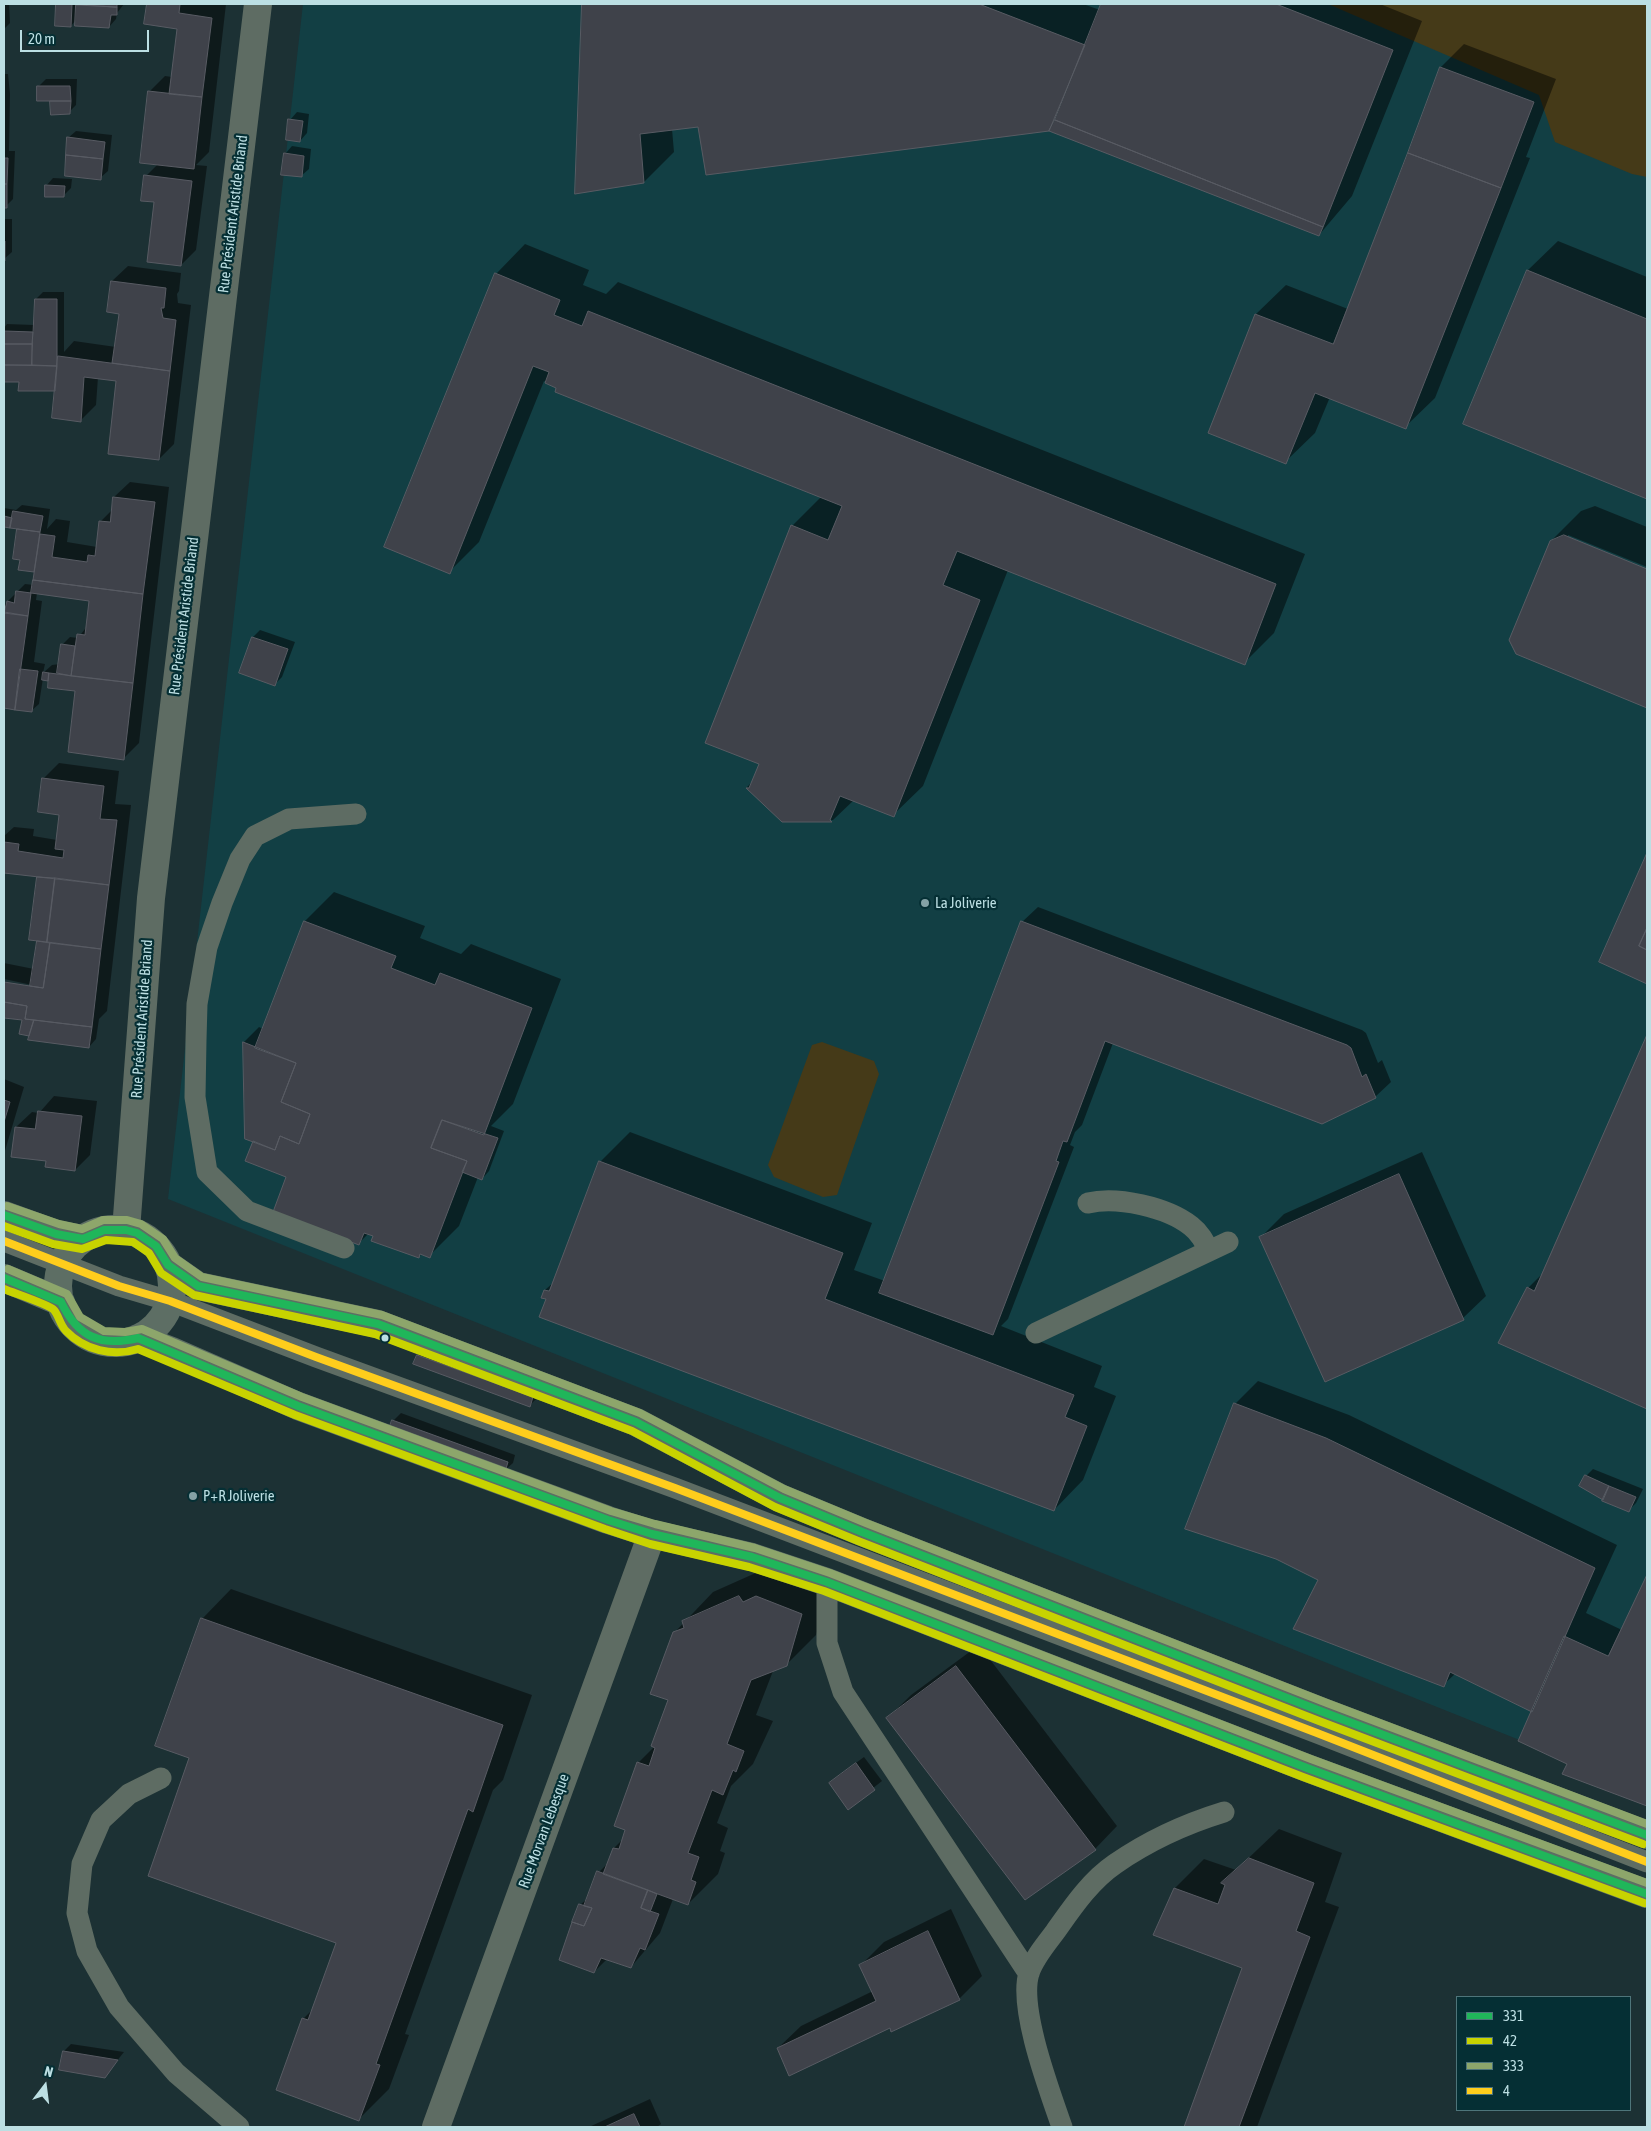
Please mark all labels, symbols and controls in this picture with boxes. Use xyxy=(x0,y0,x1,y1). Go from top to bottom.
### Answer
scale bar xyxy=(22,20,151,52)
text: 20 m xyxy=(28,30,55,47)
street label: Rue Président Aristide Briand xyxy=(214,134,252,294)
street label: Rue Président Aristide Briand xyxy=(165,536,203,696)
place label: La Joliverie xyxy=(935,894,997,912)
marker: La Joliverie xyxy=(919,897,931,909)
street label: Rue Président Aristide Briand xyxy=(127,939,157,1099)
unlabelled marker xyxy=(380,1333,390,1343)
place label: P+R Joliverie xyxy=(203,1487,275,1505)
marker: P+R Joliverie xyxy=(187,1490,199,1502)
street label: Rue Morvan Lebesque xyxy=(515,1771,573,1891)
legend xyxy=(1456,1996,1631,2111)
text: 331 xyxy=(1503,2007,1524,2024)
text: 42 xyxy=(1503,2032,1517,2049)
text: 333 xyxy=(1503,2057,1524,2074)
north arrow xyxy=(20,2061,70,2111)
text: N xyxy=(43,2063,55,2080)
text: 4 xyxy=(1503,2082,1510,2099)

